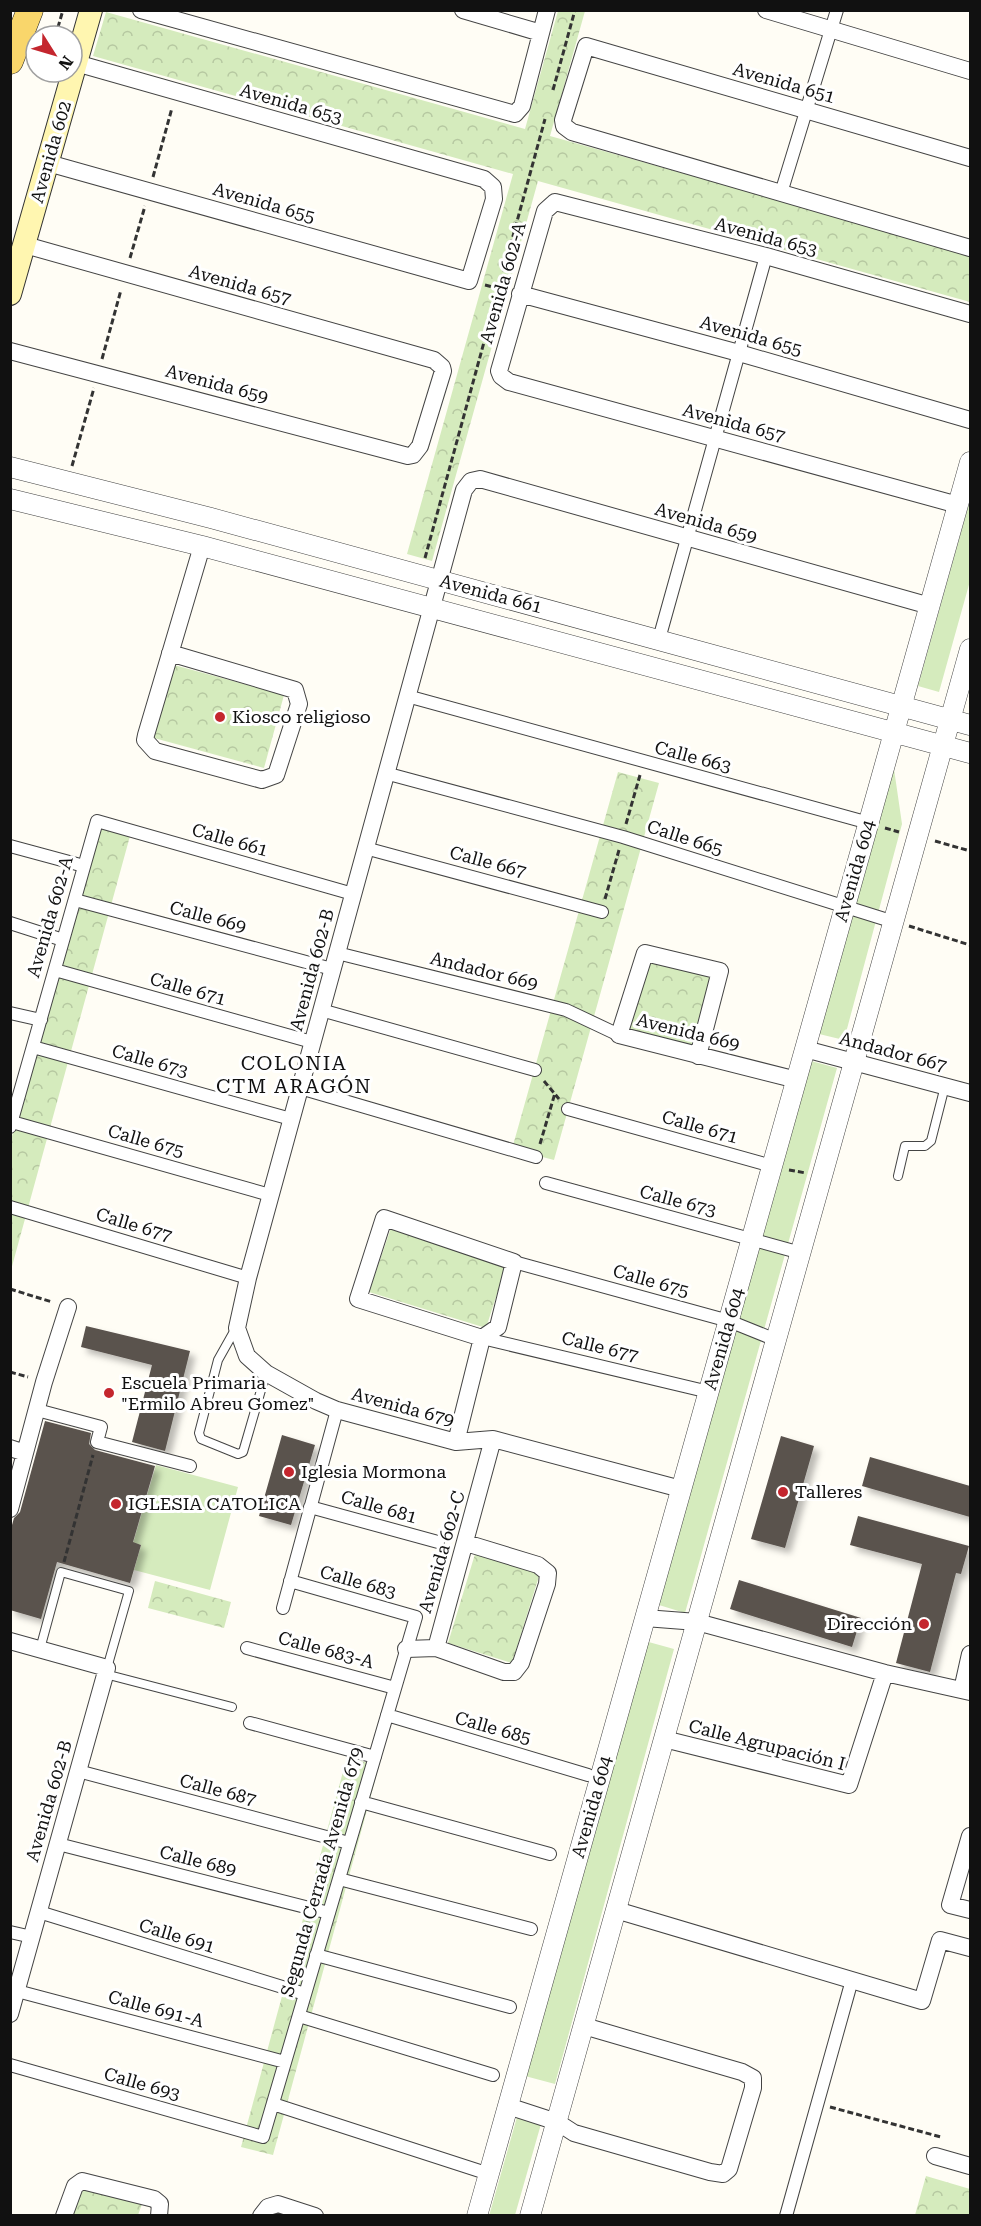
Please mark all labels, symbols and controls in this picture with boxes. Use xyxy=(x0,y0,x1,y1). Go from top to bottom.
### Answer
north arrow xyxy=(24,24,84,84)
text: N xyxy=(54,52,77,73)
street label: Avenida 651 xyxy=(731,58,838,107)
street label: Avenida 653 xyxy=(238,79,345,128)
street label: Avenida 602 xyxy=(26,98,75,205)
street label: Avenida 655 xyxy=(211,178,318,227)
street label: Avenida 653 xyxy=(712,213,820,260)
street label: Avenida 602-A xyxy=(475,219,530,346)
street label: Avenida 657 xyxy=(187,260,294,309)
street label: Avenida 655 xyxy=(698,311,805,360)
street label: Avenida 659 xyxy=(163,360,271,407)
street label: Avenida 657 xyxy=(680,399,788,446)
street label: Avenida 659 xyxy=(653,498,760,547)
street label: Avenida 661 xyxy=(437,570,545,617)
place label: Kiosco religioso xyxy=(232,706,371,727)
marker: Kiosco religioso xyxy=(213,710,227,724)
street label: Calle 663 xyxy=(653,736,734,777)
street label: Calle 665 xyxy=(645,815,726,860)
street label: Avenida 604 xyxy=(830,817,879,924)
street label: Calle 661 xyxy=(190,819,271,860)
street label: Calle 667 xyxy=(448,841,529,882)
street label: Avenida 602-A xyxy=(22,853,77,980)
street label: Calle 669 xyxy=(168,896,249,937)
street label: Avenida 602-B xyxy=(285,907,338,1033)
street label: Andador 669 xyxy=(428,947,540,994)
street label: Calle 671 xyxy=(148,968,229,1009)
street label: Avenida 669 xyxy=(634,1009,742,1054)
street label: Andador 667 xyxy=(837,1027,949,1076)
street label: Calle 673 xyxy=(110,1040,191,1081)
district label: COLONIA CTM ARAGÓN xyxy=(216,1051,372,1098)
street label: Calle 671 xyxy=(660,1106,741,1147)
street label: Calle 675 xyxy=(106,1120,187,1161)
street label: Calle 673 xyxy=(638,1180,719,1221)
street label: Calle 677 xyxy=(94,1203,175,1246)
street label: Calle 675 xyxy=(611,1260,692,1301)
street label: Avenida 604 xyxy=(699,1285,748,1392)
street label: Calle 677 xyxy=(560,1327,641,1366)
place label: Escuela Primaria "Ermilo Abreu Gomez" xyxy=(121,1372,314,1414)
street label: Avenida 679 xyxy=(349,1383,457,1430)
marker: Escuela Primaria "Ermilo Abreu Gomez" xyxy=(102,1386,116,1400)
place label: Iglesia Mormona xyxy=(301,1461,447,1482)
marker: Iglesia Mormona xyxy=(282,1465,296,1479)
place label: Talleres xyxy=(795,1481,862,1502)
marker: Talleres xyxy=(776,1485,790,1499)
street label: Calle 681 xyxy=(339,1486,420,1527)
street label: Avenida 602-C xyxy=(414,1488,469,1615)
place label: IGLESIA CATOLICA xyxy=(128,1493,301,1514)
marker: IGLESIA CATOLICA xyxy=(109,1497,123,1511)
street label: Calle 683 xyxy=(318,1561,399,1602)
place label: Dirección xyxy=(827,1613,912,1634)
marker: Dirección xyxy=(917,1617,931,1631)
street label: Calle 683-A xyxy=(276,1627,377,1672)
street label: Calle 685 xyxy=(453,1707,534,1748)
street label: Calle Agrupación I xyxy=(687,1715,848,1774)
street label: Avenida 602-B xyxy=(21,1738,76,1864)
street label: Segunda Cerrada Avenida 679 xyxy=(276,1745,367,1999)
street label: Avenida 604 xyxy=(567,1753,616,1860)
street label: Calle 687 xyxy=(178,1769,259,1810)
street label: Calle 689 xyxy=(158,1841,239,1880)
street label: Calle 691 xyxy=(137,1914,218,1957)
street label: Calle 691-A xyxy=(106,1986,207,2031)
street label: Calle 693 xyxy=(102,2063,183,2104)

